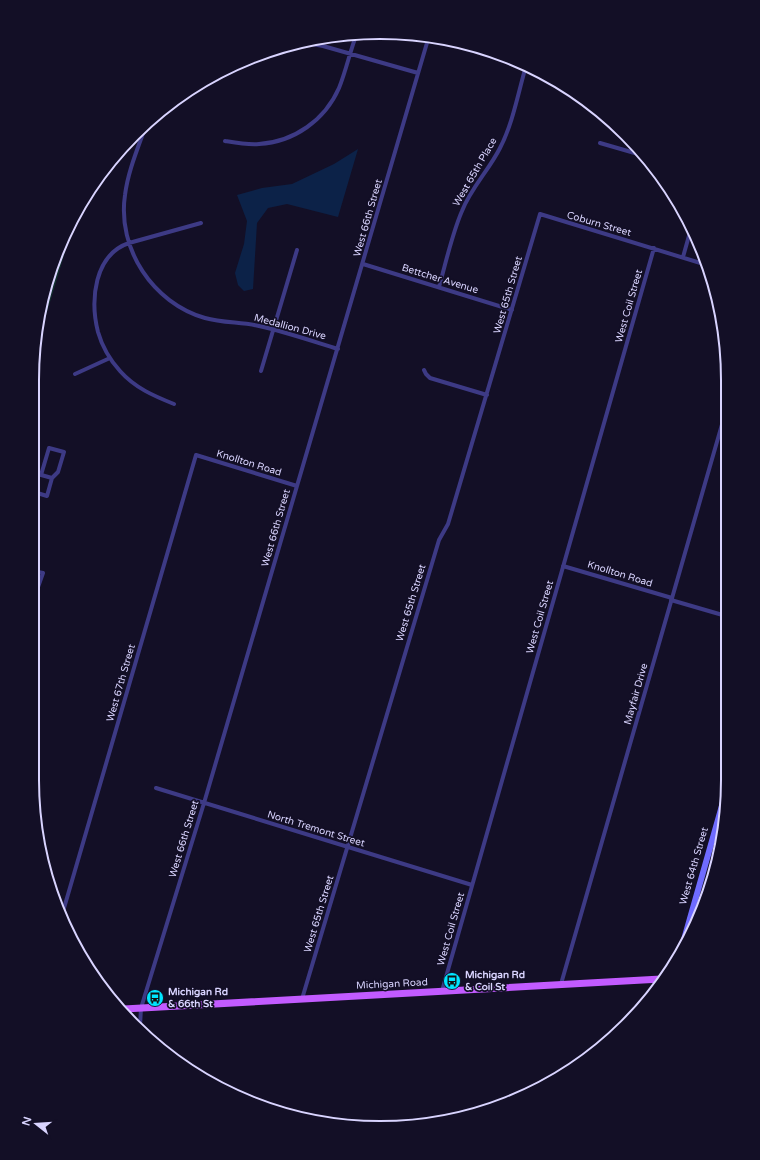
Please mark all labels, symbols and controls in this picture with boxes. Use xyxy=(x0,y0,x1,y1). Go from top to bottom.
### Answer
street label: West 65th Place xyxy=(450,135,500,208)
street label: West 66th Street xyxy=(351,178,385,258)
street label: Coburn Street xyxy=(565,209,633,239)
street label: West 65th Street xyxy=(491,255,525,335)
street label: Bettcher Avenue xyxy=(400,262,480,296)
street label: West Coil Street xyxy=(613,268,645,344)
street label: Medallion Drive xyxy=(253,312,328,342)
street label: Knollton Road xyxy=(215,447,283,479)
street label: West 66th Street xyxy=(259,488,293,568)
street label: Knollton Road xyxy=(586,558,654,590)
street label: West 65th Street xyxy=(394,563,429,643)
street label: West Coil Street xyxy=(524,579,556,655)
street label: West 67th Street xyxy=(104,643,138,723)
street label: Mayfair Drive xyxy=(621,662,651,726)
street label: West 66th Street xyxy=(167,799,202,879)
street label: North Tremont Street xyxy=(266,808,366,850)
street label: West 64th Street xyxy=(677,826,711,906)
street label: West 65th Street xyxy=(302,874,337,954)
street label: West Coil Street xyxy=(435,891,467,967)
place label: Michigan Rd & Coil St xyxy=(465,969,525,993)
bus stop icon: Michigan Rd & Coil St xyxy=(442,971,462,991)
street label: Michigan Road xyxy=(356,976,428,992)
place label: Michigan Rd & 66th St xyxy=(168,986,228,1010)
bus stop icon: Michigan Rd & 66th St xyxy=(145,988,165,1008)
north arrow xyxy=(16,1104,56,1144)
text: N xyxy=(19,1115,34,1127)

